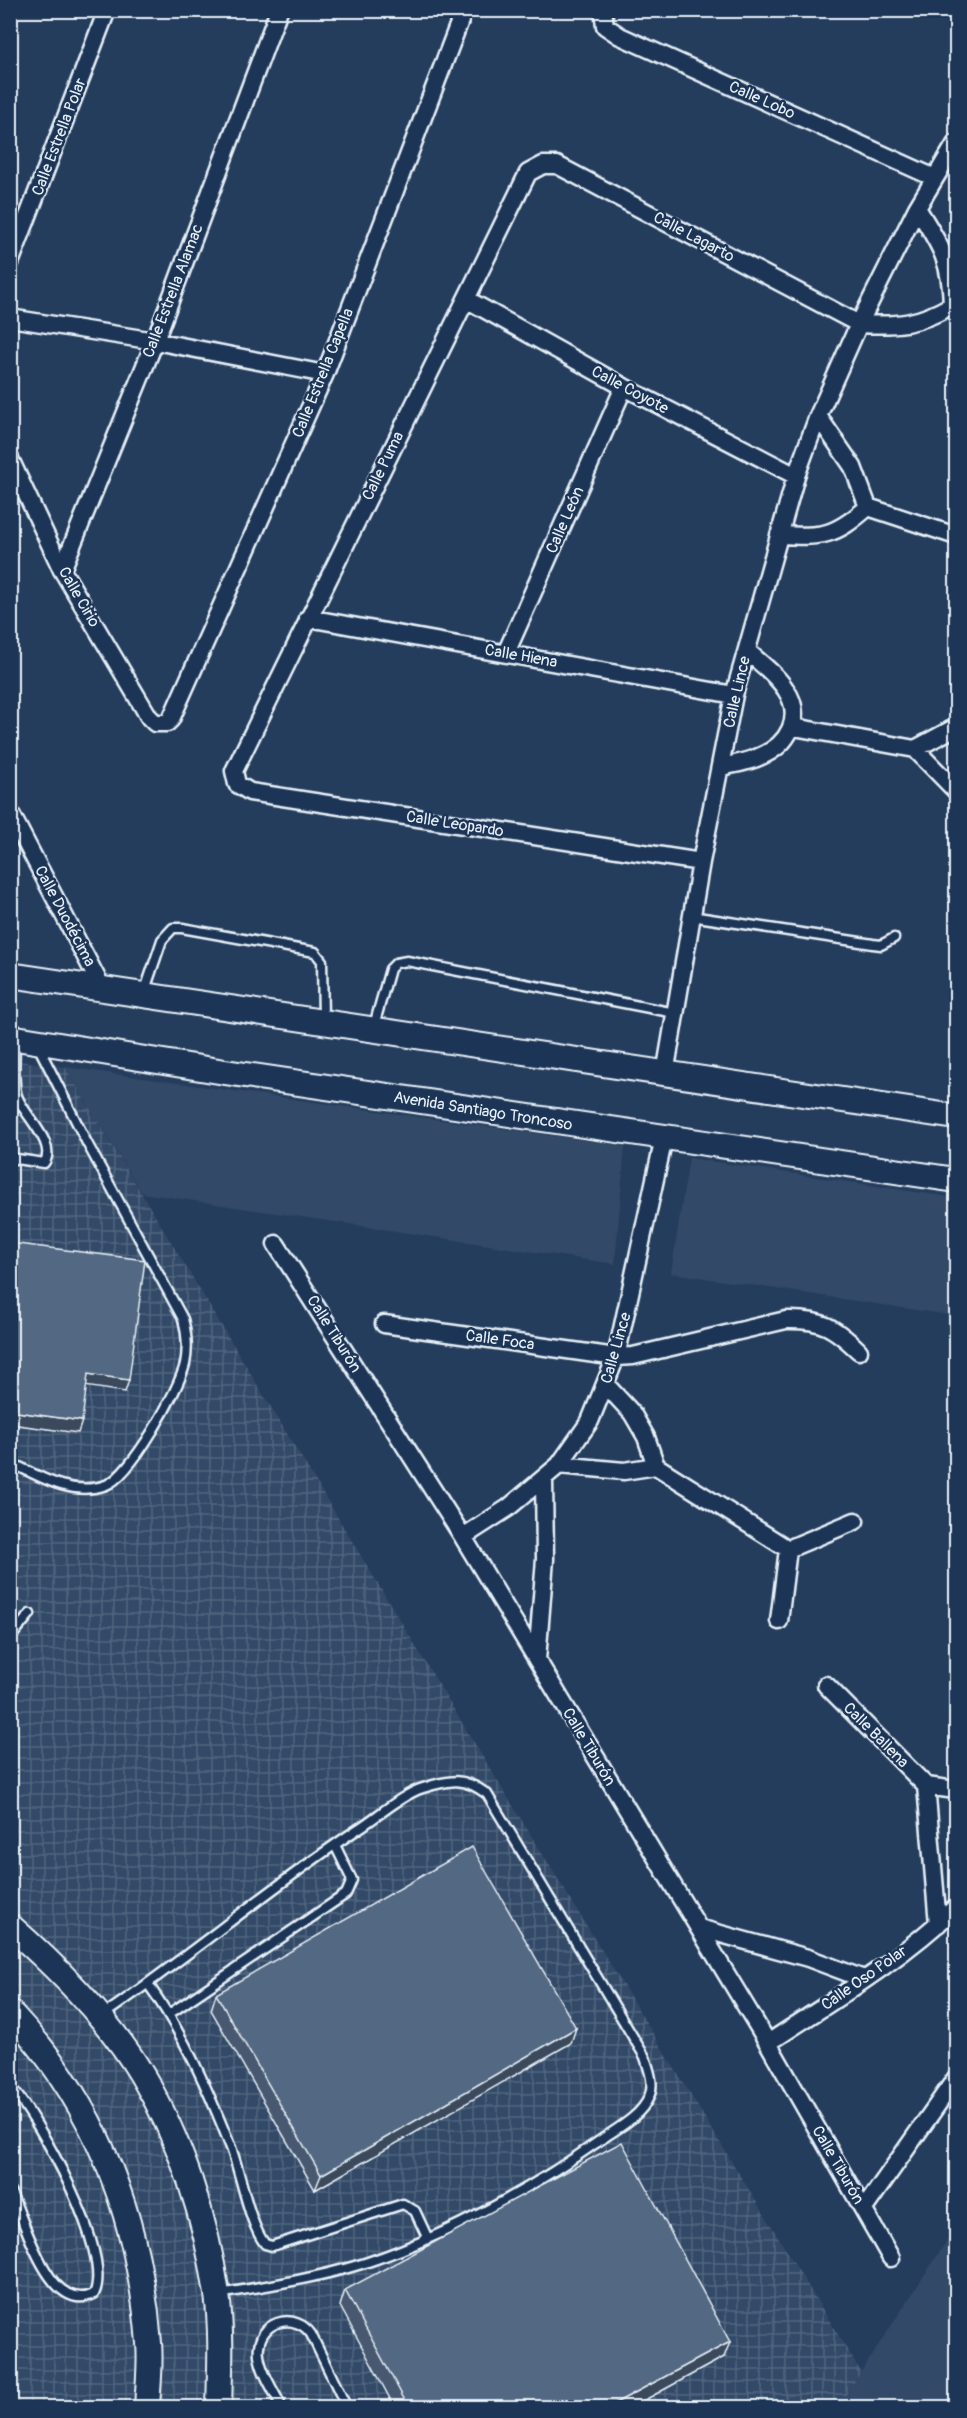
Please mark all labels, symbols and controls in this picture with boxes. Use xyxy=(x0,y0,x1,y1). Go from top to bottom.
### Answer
street label: Calle Estrella Polar xyxy=(27,75,91,199)
street label: Calle Lobo xyxy=(726,77,799,124)
street label: Calle Lagarto xyxy=(650,207,738,267)
street label: Calle Estrella Alamac xyxy=(138,221,208,361)
street label: Calle Estrella Capella xyxy=(288,305,358,441)
street label: Calle Coyote xyxy=(588,361,672,419)
street label: Calle Puma xyxy=(358,428,408,504)
street label: Calle León xyxy=(541,483,589,557)
street label: Calle Cirio xyxy=(54,563,104,631)
street label: Calle Hiena xyxy=(483,640,559,672)
street label: Calle Lince xyxy=(719,654,755,730)
street label: Calle Leopardo xyxy=(405,806,506,842)
street label: Calle Duodécima xyxy=(30,862,100,970)
street label: Avenida Santiago Troncoso xyxy=(392,1087,574,1135)
street label: Calle Tiburón xyxy=(302,1292,366,1376)
street label: Calle Lince xyxy=(596,1310,636,1386)
street label: Calle Foca xyxy=(464,1325,536,1355)
street label: Calle Ballena xyxy=(839,1698,913,1772)
street label: Calle Tiburón xyxy=(558,1704,620,1790)
street label: Calle Oso Polar xyxy=(817,1941,911,2015)
street label: Calle Tiburón xyxy=(807,2122,869,2208)

